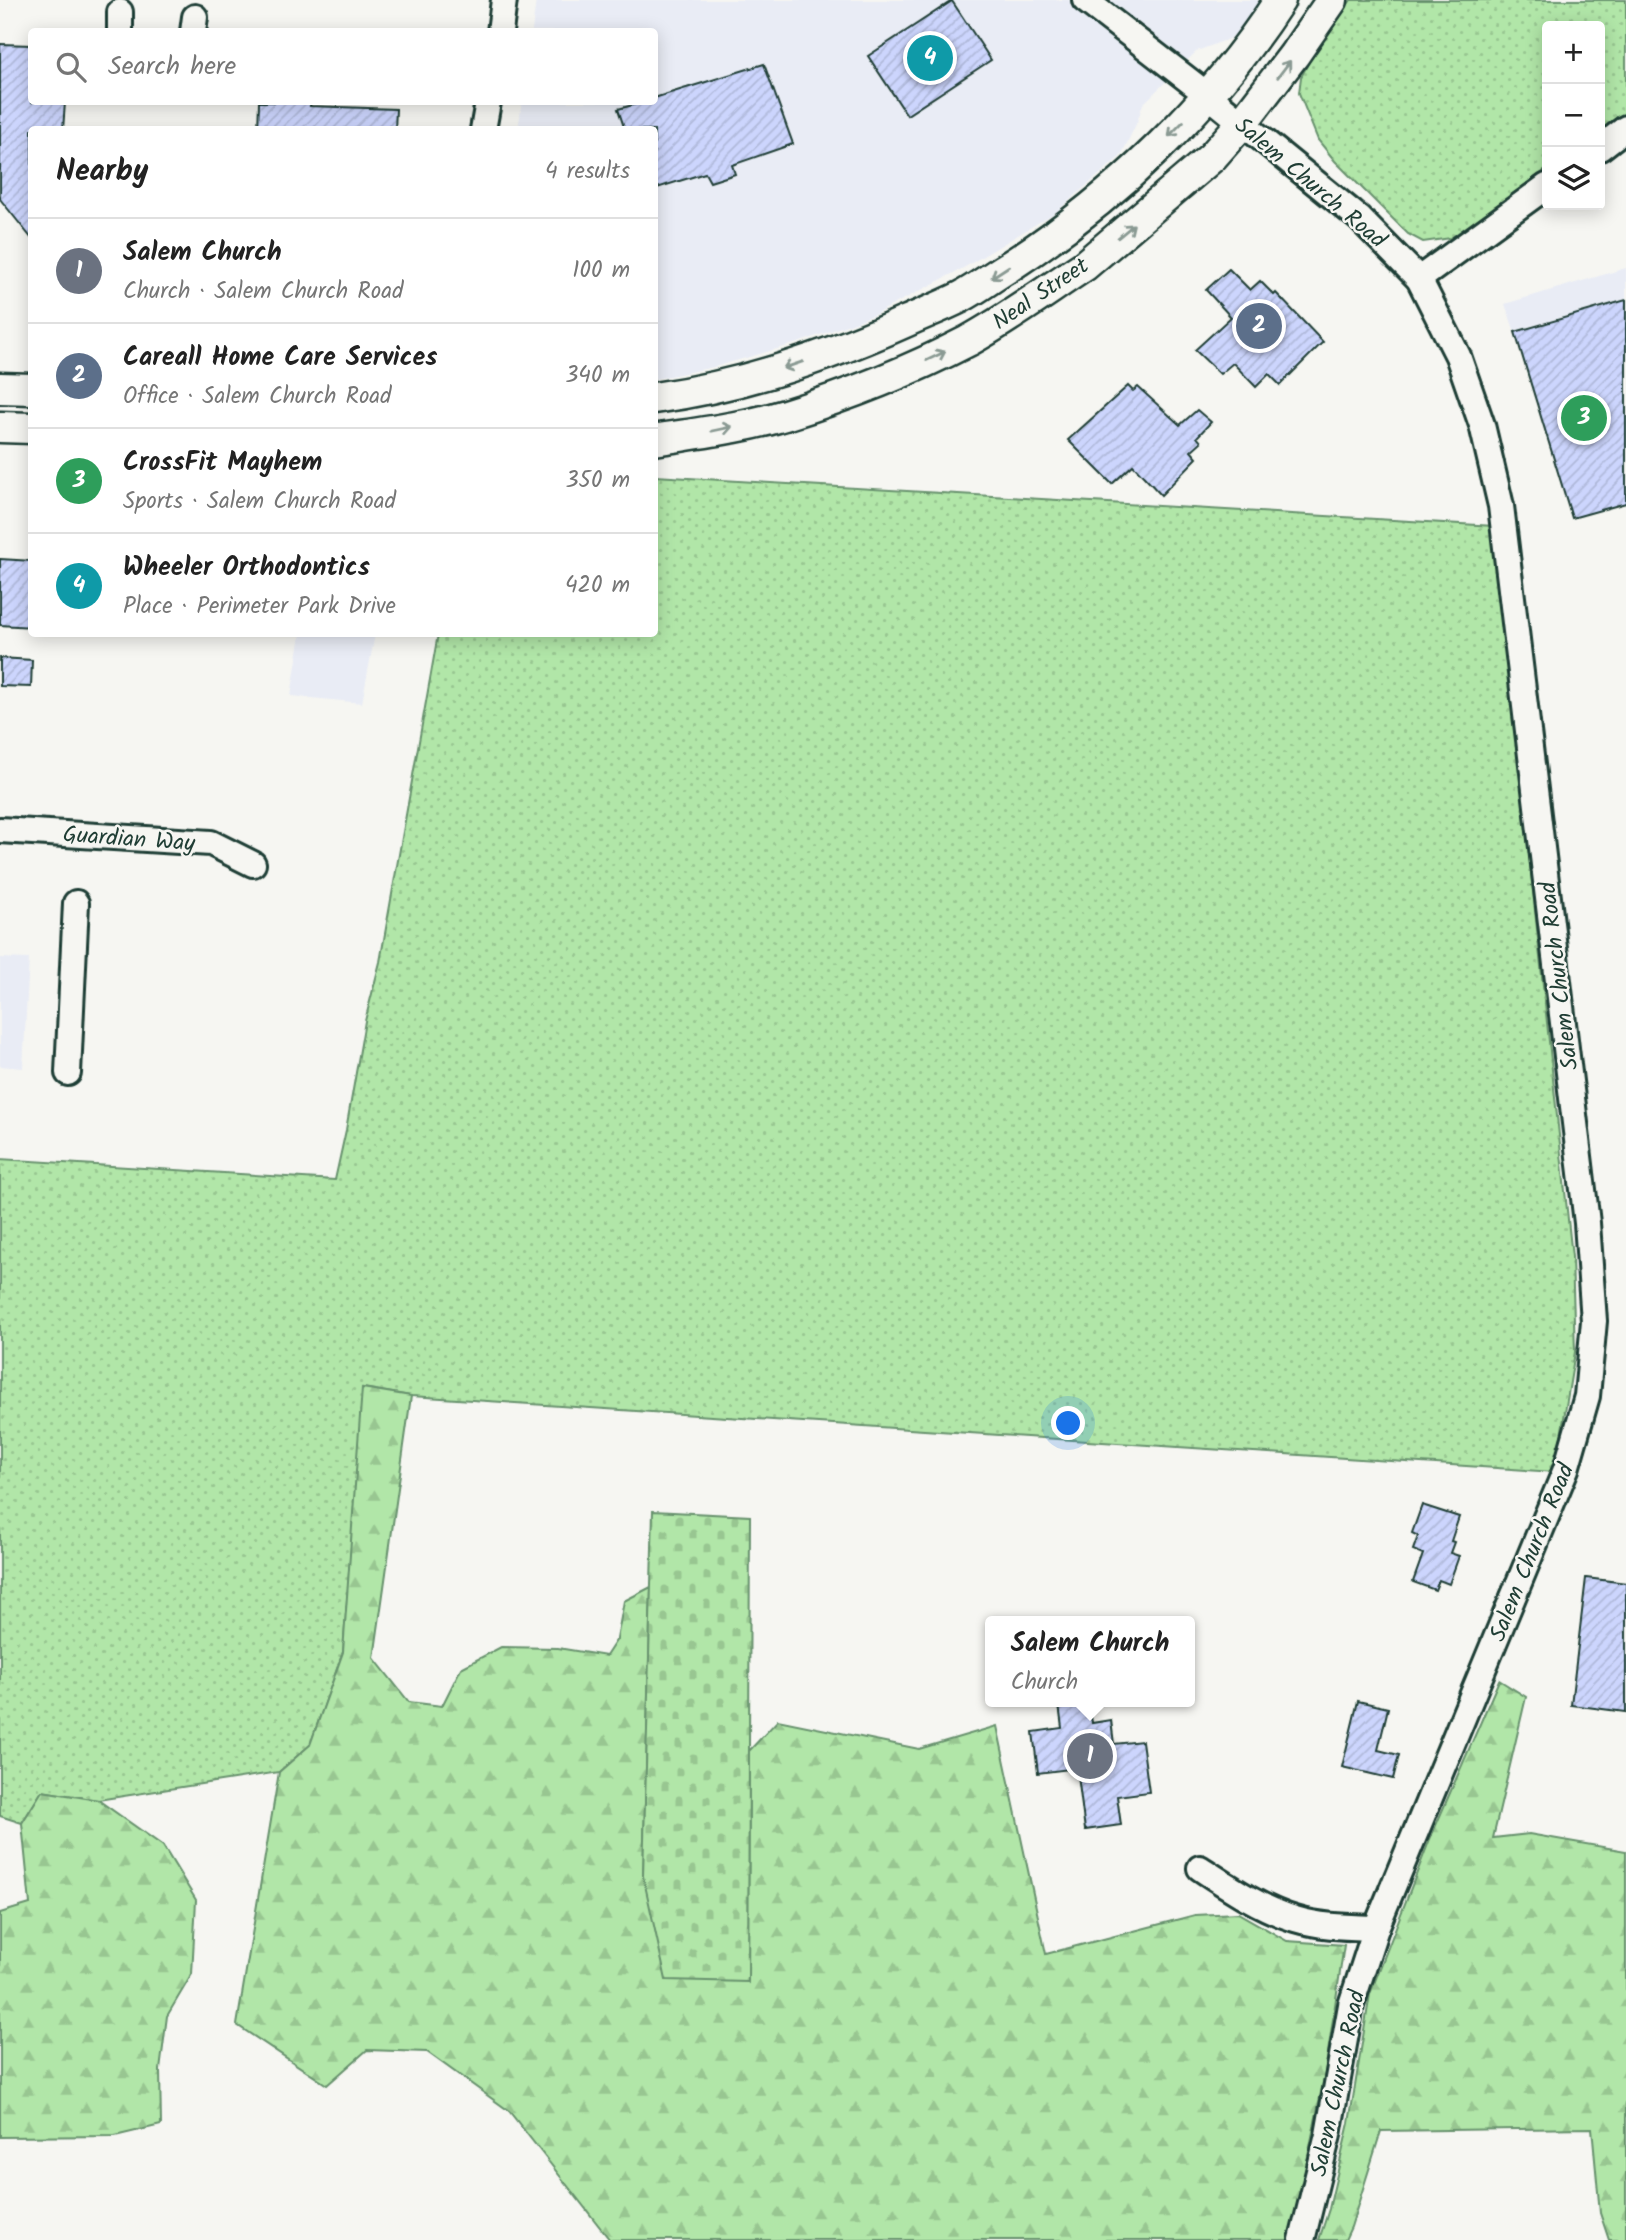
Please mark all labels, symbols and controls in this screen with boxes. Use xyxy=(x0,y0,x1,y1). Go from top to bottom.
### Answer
map controls xyxy=(1542,21,1605,210)
button: + xyxy=(1542,21,1605,84)
search box xyxy=(28,28,658,105)
pin: 4 xyxy=(907,32,953,84)
text: Search here xyxy=(108,46,236,88)
icon: search xyxy=(52,48,90,86)
one-way arrow xyxy=(1276,60,1291,78)
button: − xyxy=(1542,84,1605,147)
street label: Salem Church Road xyxy=(1226,109,1394,258)
one-way arrow xyxy=(1168,121,1185,138)
button: layers xyxy=(1542,147,1605,210)
text: Nearby xyxy=(56,148,148,196)
text: 4 results xyxy=(545,154,630,190)
one-way arrow xyxy=(1116,223,1134,239)
text: Salem Church xyxy=(123,232,282,274)
street label: Neal Street xyxy=(985,248,1098,340)
text: 1 xyxy=(76,253,82,289)
text: 100 m xyxy=(572,253,630,289)
one-way arrow xyxy=(990,265,1010,279)
text: Church · Salem Church Road xyxy=(123,274,403,310)
pin: 2 xyxy=(1236,300,1282,352)
text: Careall Home Care Services xyxy=(123,337,437,379)
one-way arrow xyxy=(925,348,946,362)
text: 2 xyxy=(72,358,86,394)
text: 340 m xyxy=(565,358,630,394)
one-way arrow xyxy=(782,359,804,372)
text: Office · Salem Church Road xyxy=(123,379,392,415)
pin: 3 xyxy=(1561,392,1607,444)
one-way arrow xyxy=(710,421,733,435)
text: CrossFit Mayhem xyxy=(123,442,322,484)
text: 3 xyxy=(73,463,85,499)
text: 350 m xyxy=(565,463,630,499)
text: Sports · Salem Church Road xyxy=(123,484,396,520)
text: Wheeler Orthodontics xyxy=(123,547,370,589)
text: 4 xyxy=(73,568,85,604)
text: 420 m xyxy=(565,568,630,604)
text: Place · Perimeter Park Drive xyxy=(123,589,396,625)
street label: Guardian Way xyxy=(62,817,196,863)
street label: Salem Church Road xyxy=(1531,879,1589,1072)
your location xyxy=(1051,1406,1085,1440)
street label: Salem Church Road xyxy=(1481,1458,1585,1647)
popup xyxy=(985,1616,1195,1707)
text: Salem Church xyxy=(1011,1623,1169,1665)
text: Church xyxy=(1011,1665,1078,1701)
pin: 1 xyxy=(1067,1730,1113,1782)
street label: Salem Church Road xyxy=(1302,1987,1376,2180)

